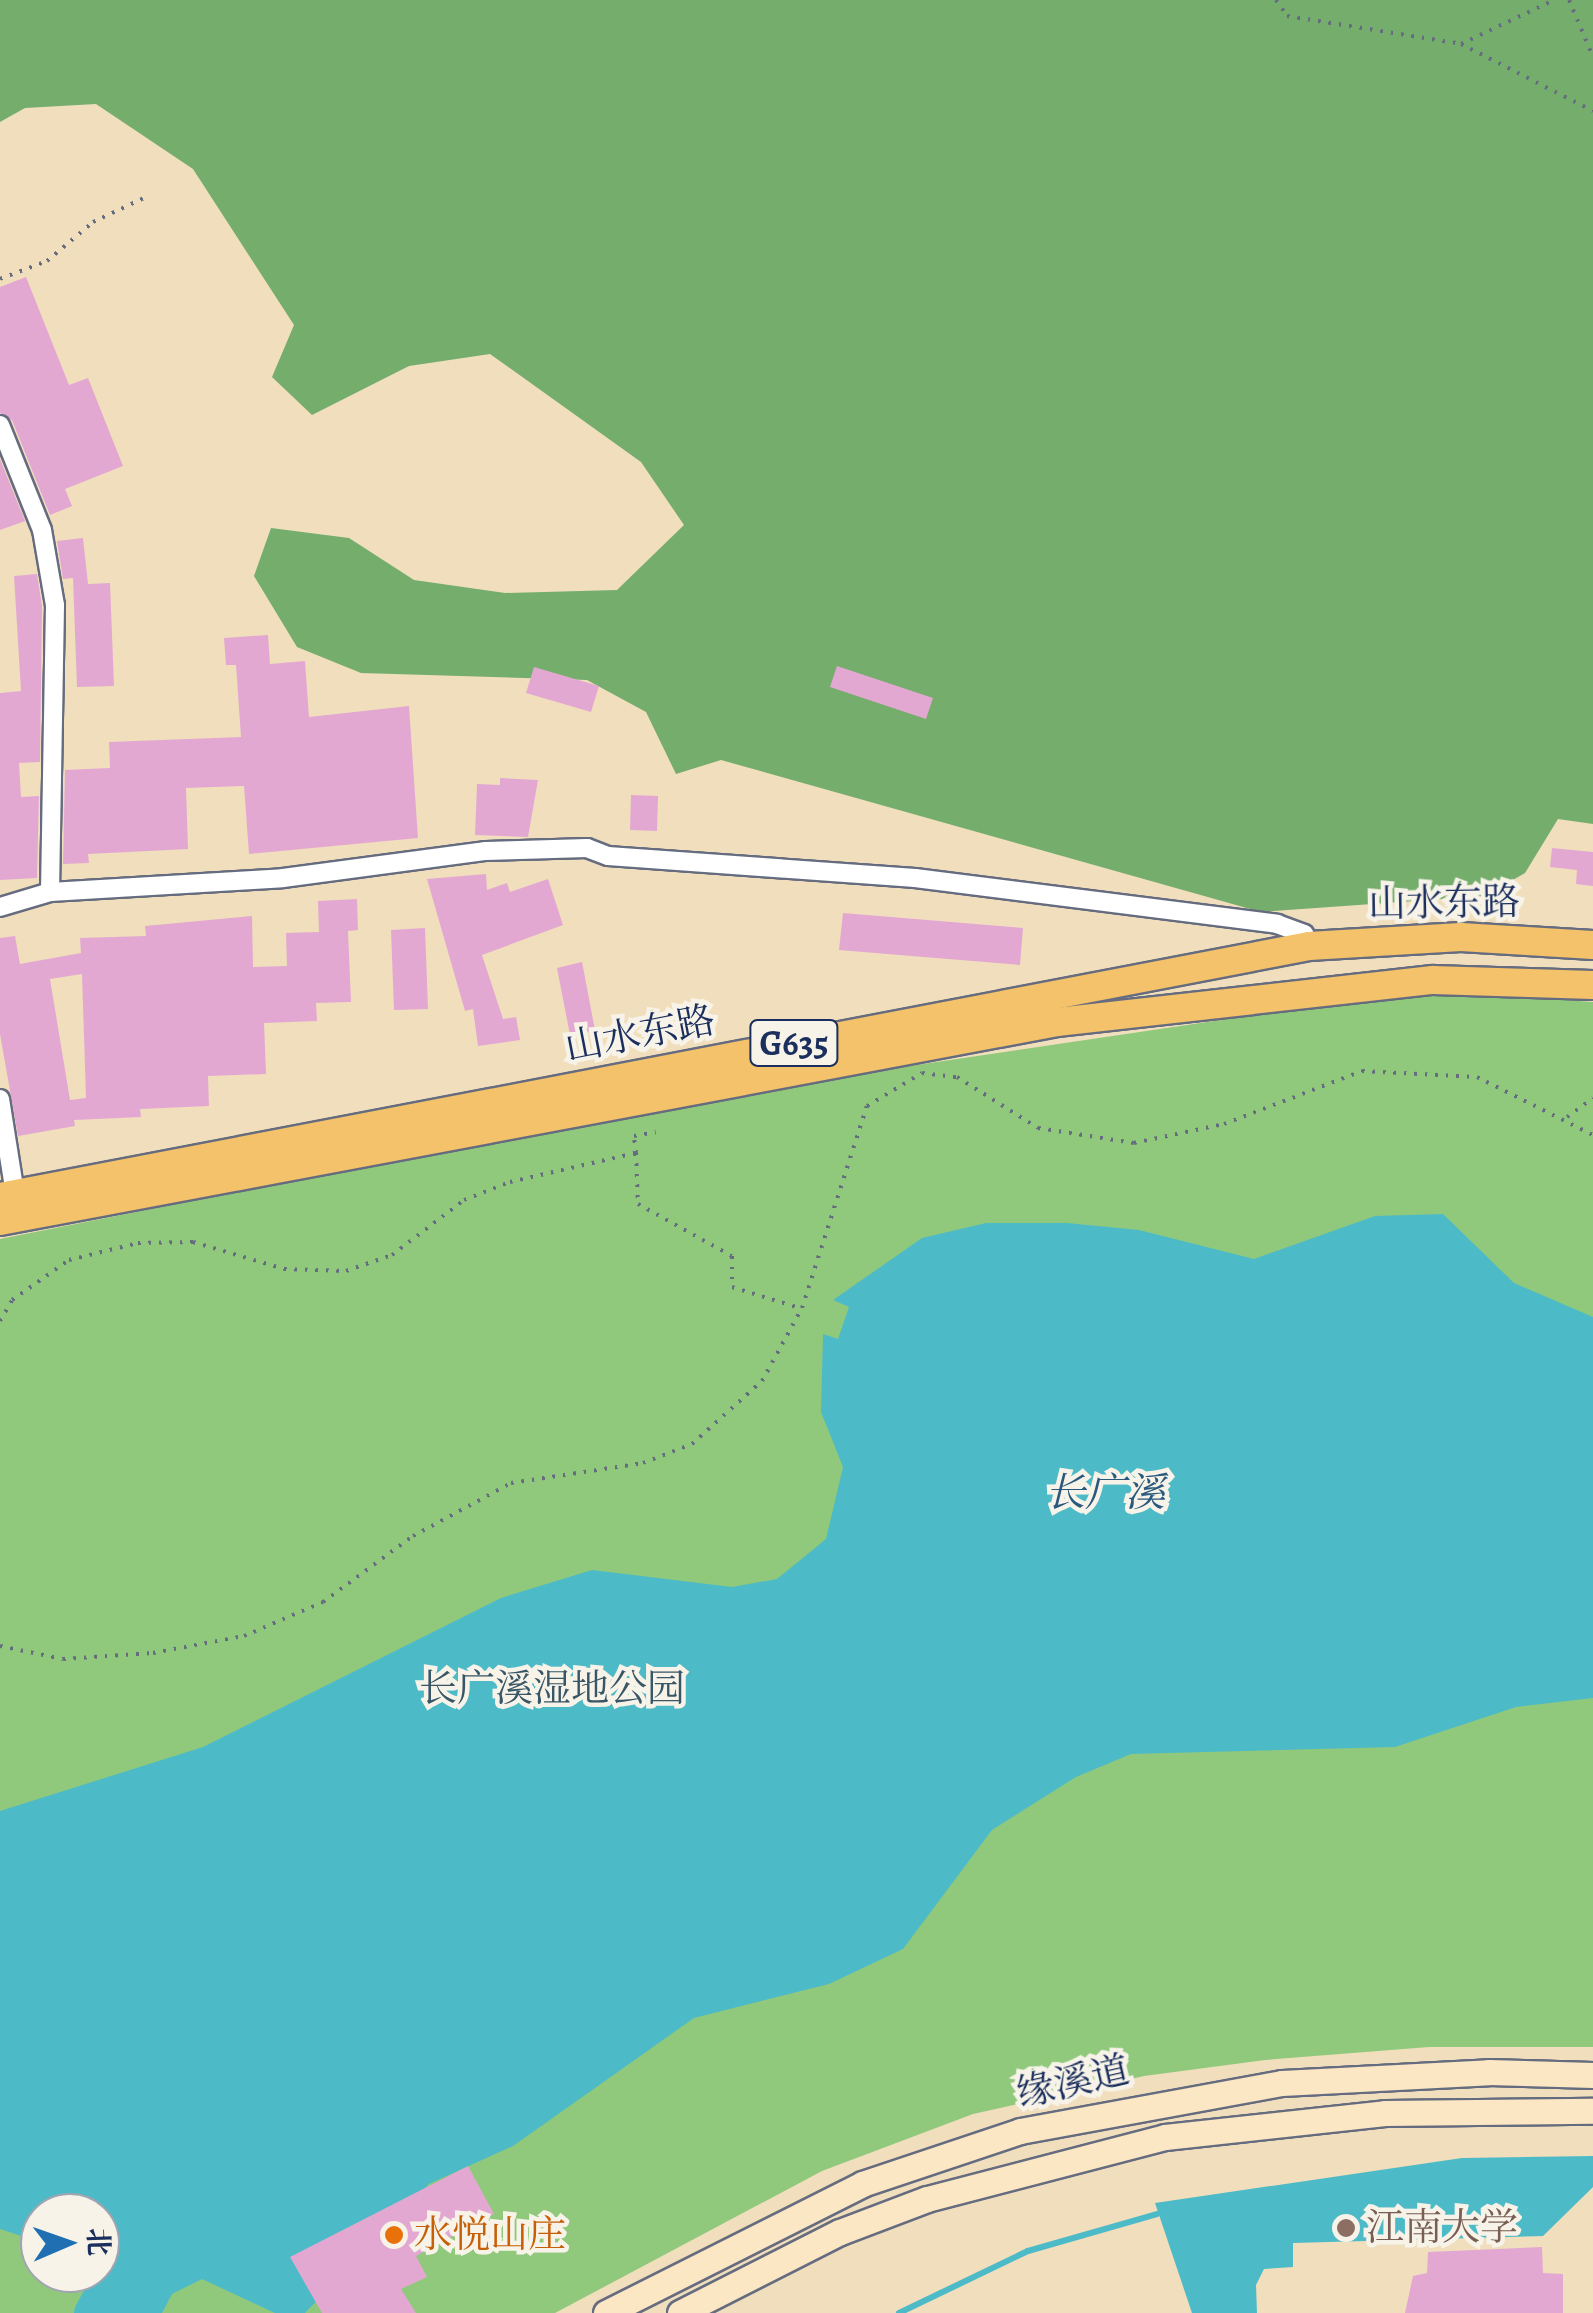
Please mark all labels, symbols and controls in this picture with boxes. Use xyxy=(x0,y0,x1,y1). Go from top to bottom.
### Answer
street label: 山水东路 xyxy=(1368,879,1520,927)
street label: 山水东路 xyxy=(561,997,719,1071)
road number: G635 xyxy=(749,1013,839,1073)
water label: 长广溪 xyxy=(1045,1469,1165,1517)
park label: 长广溪湿地公园 xyxy=(419,1666,685,1712)
street label: 缘溪道 xyxy=(1012,2047,1134,2117)
north arrow xyxy=(20,2193,120,2293)
place label: 江南大学 xyxy=(1366,2205,1518,2251)
place label: 水悦山庄 xyxy=(414,2212,566,2258)
marker: 江南大学 xyxy=(1335,2217,1357,2239)
marker: 水悦山庄 xyxy=(383,2224,405,2246)
text: 北 xyxy=(79,2227,117,2257)

